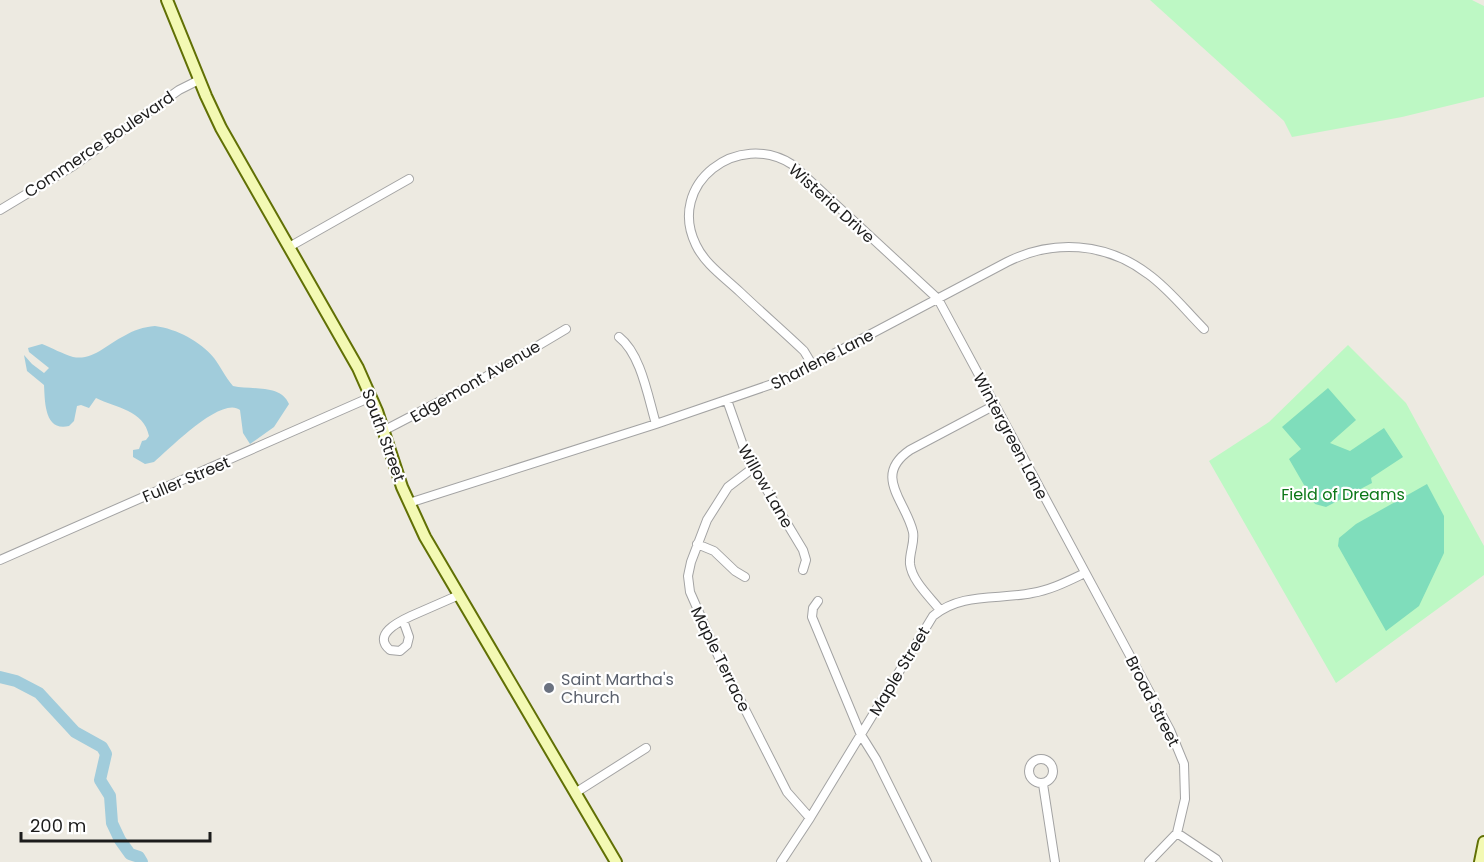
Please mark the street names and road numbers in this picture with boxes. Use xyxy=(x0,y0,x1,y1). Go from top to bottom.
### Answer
street label: Commerce Boulevard xyxy=(20,86,179,203)
street label: Wisteria Drive xyxy=(784,158,880,248)
street label: Sharlene Lane xyxy=(767,324,878,395)
street label: Edgemont Avenue xyxy=(406,335,545,428)
street label: Wintergreen Lane xyxy=(967,369,1054,504)
street label: South Street xyxy=(356,386,411,485)
street label: Willow Lane xyxy=(732,440,799,532)
street label: Fuller Street xyxy=(139,451,234,508)
street label: Maple Terrace xyxy=(685,603,756,716)
street label: Maple Street xyxy=(864,622,935,720)
street label: Broad Street xyxy=(1120,652,1185,751)

